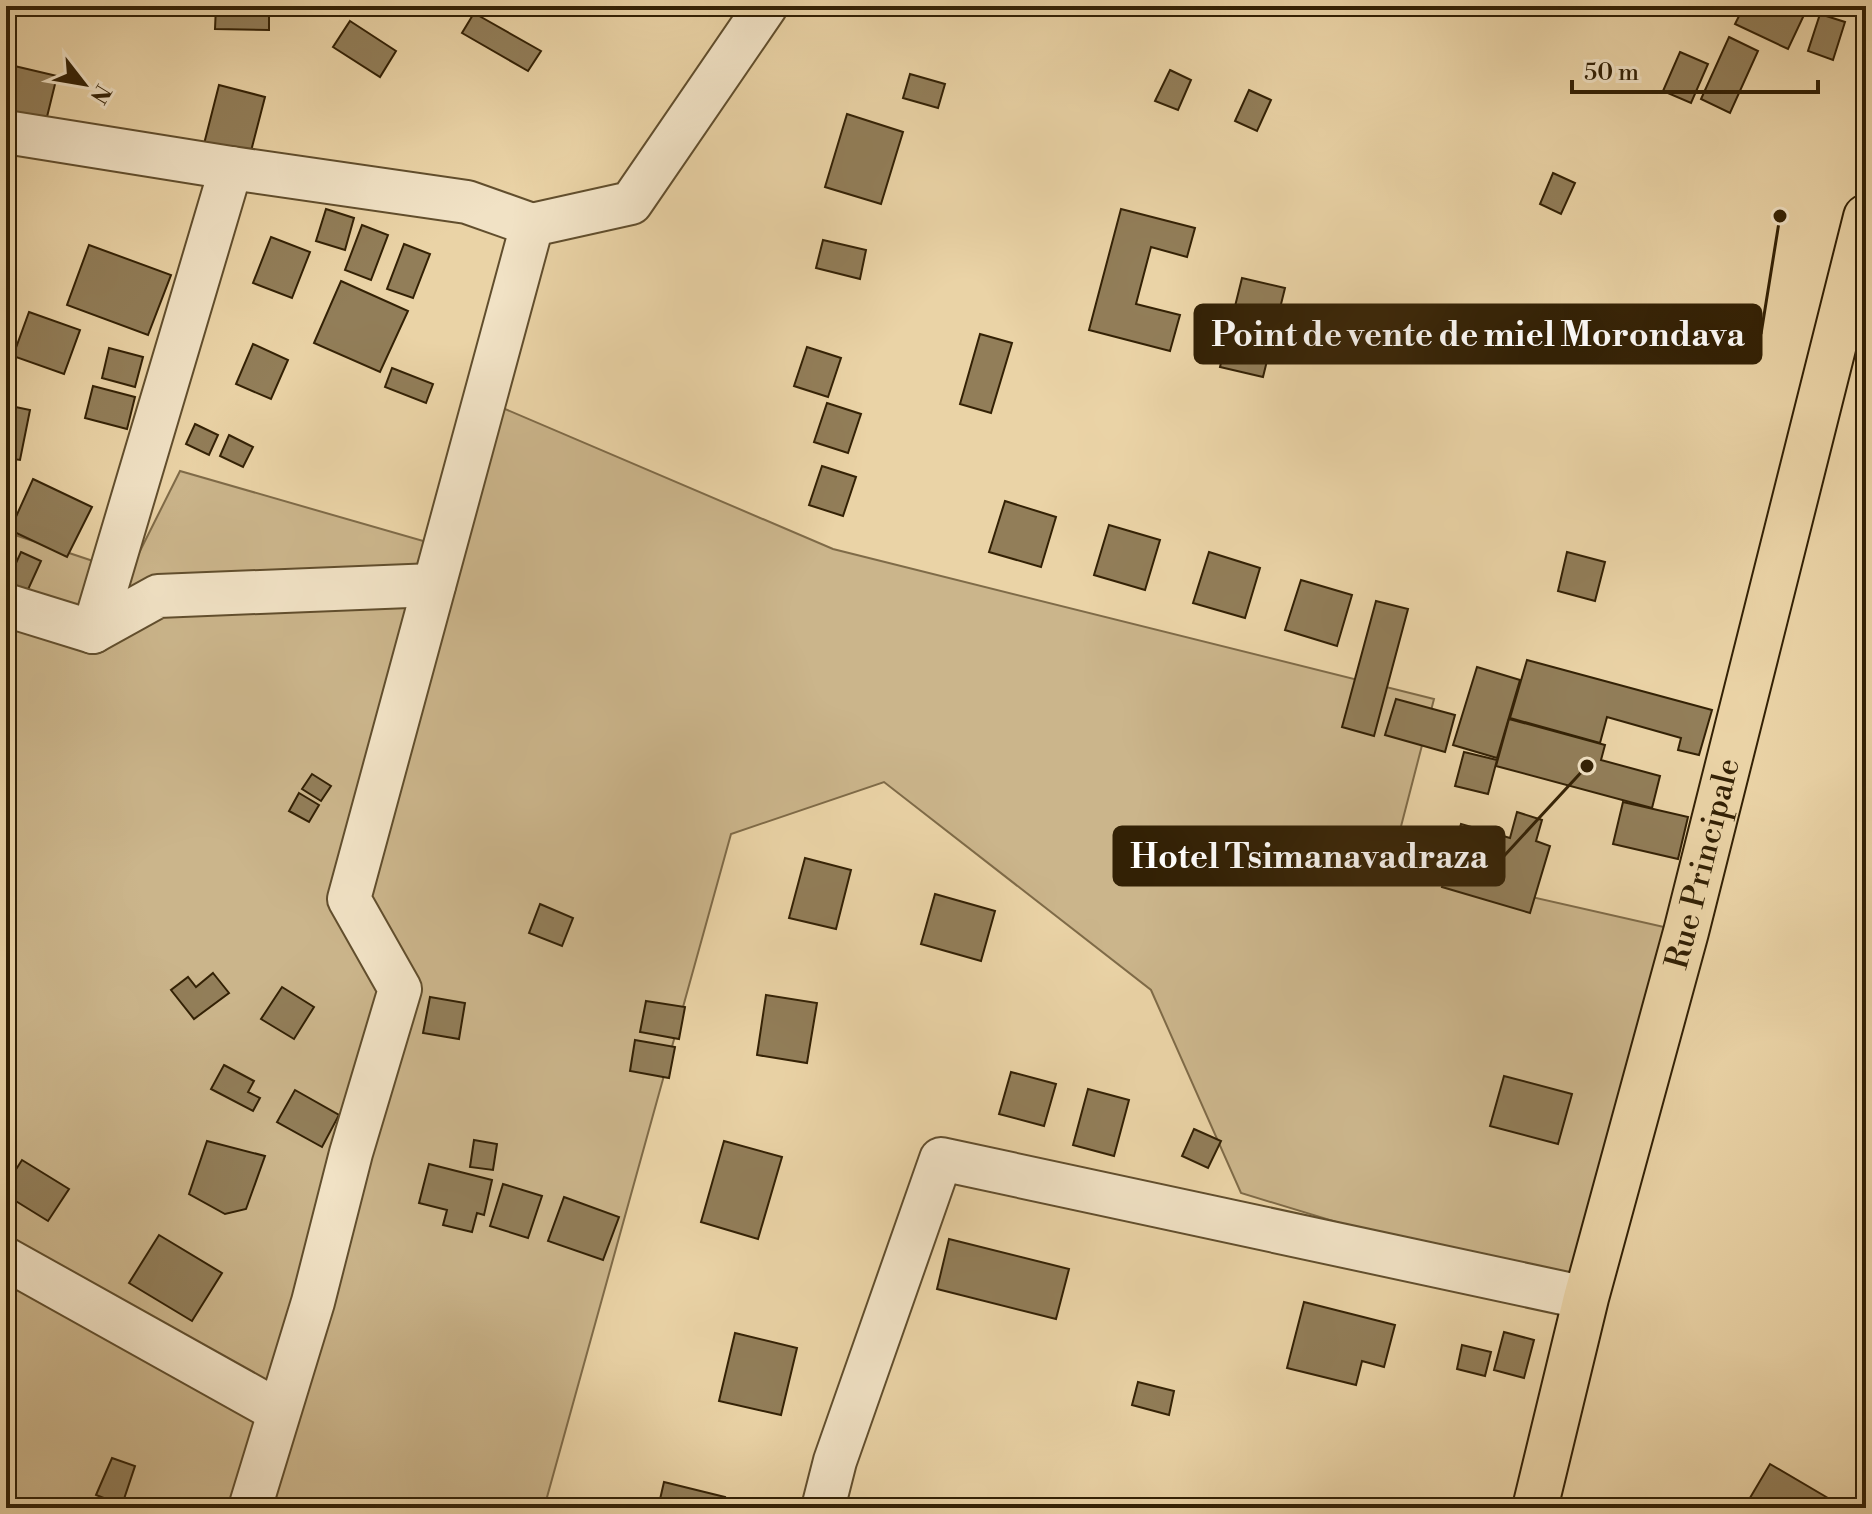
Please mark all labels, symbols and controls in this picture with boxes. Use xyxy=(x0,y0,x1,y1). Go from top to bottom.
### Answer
north arrow xyxy=(44,44,124,124)
scale bar xyxy=(1572,44,1818,94)
text: 50 m xyxy=(1584,58,1639,88)
text: N xyxy=(83,79,116,108)
callout: Point de vente de miel Morondava xyxy=(1195,305,1761,363)
text: Point de vente de miel Morondava xyxy=(1211,315,1745,357)
street label: Rue Principale xyxy=(1657,754,1749,974)
callout: Hotel Tsimanavadraza xyxy=(1114,827,1504,885)
text: Hotel Tsimanavadraza xyxy=(1130,837,1489,879)

